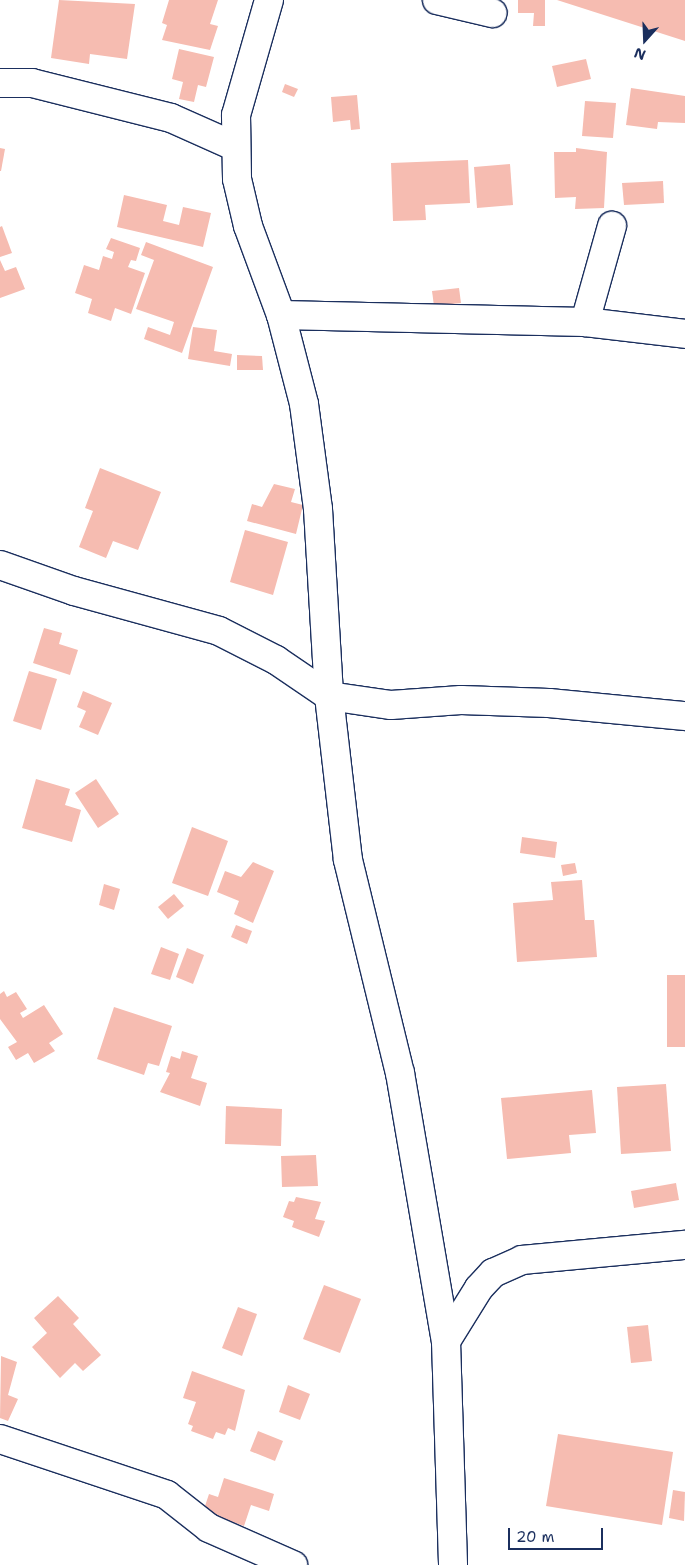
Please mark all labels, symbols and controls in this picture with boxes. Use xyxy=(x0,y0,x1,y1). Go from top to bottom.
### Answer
north arrow xyxy=(620,15,670,65)
text: N xyxy=(632,44,648,64)
scale bar xyxy=(510,1518,605,1550)
text: 20 m xyxy=(516,1527,555,1547)

